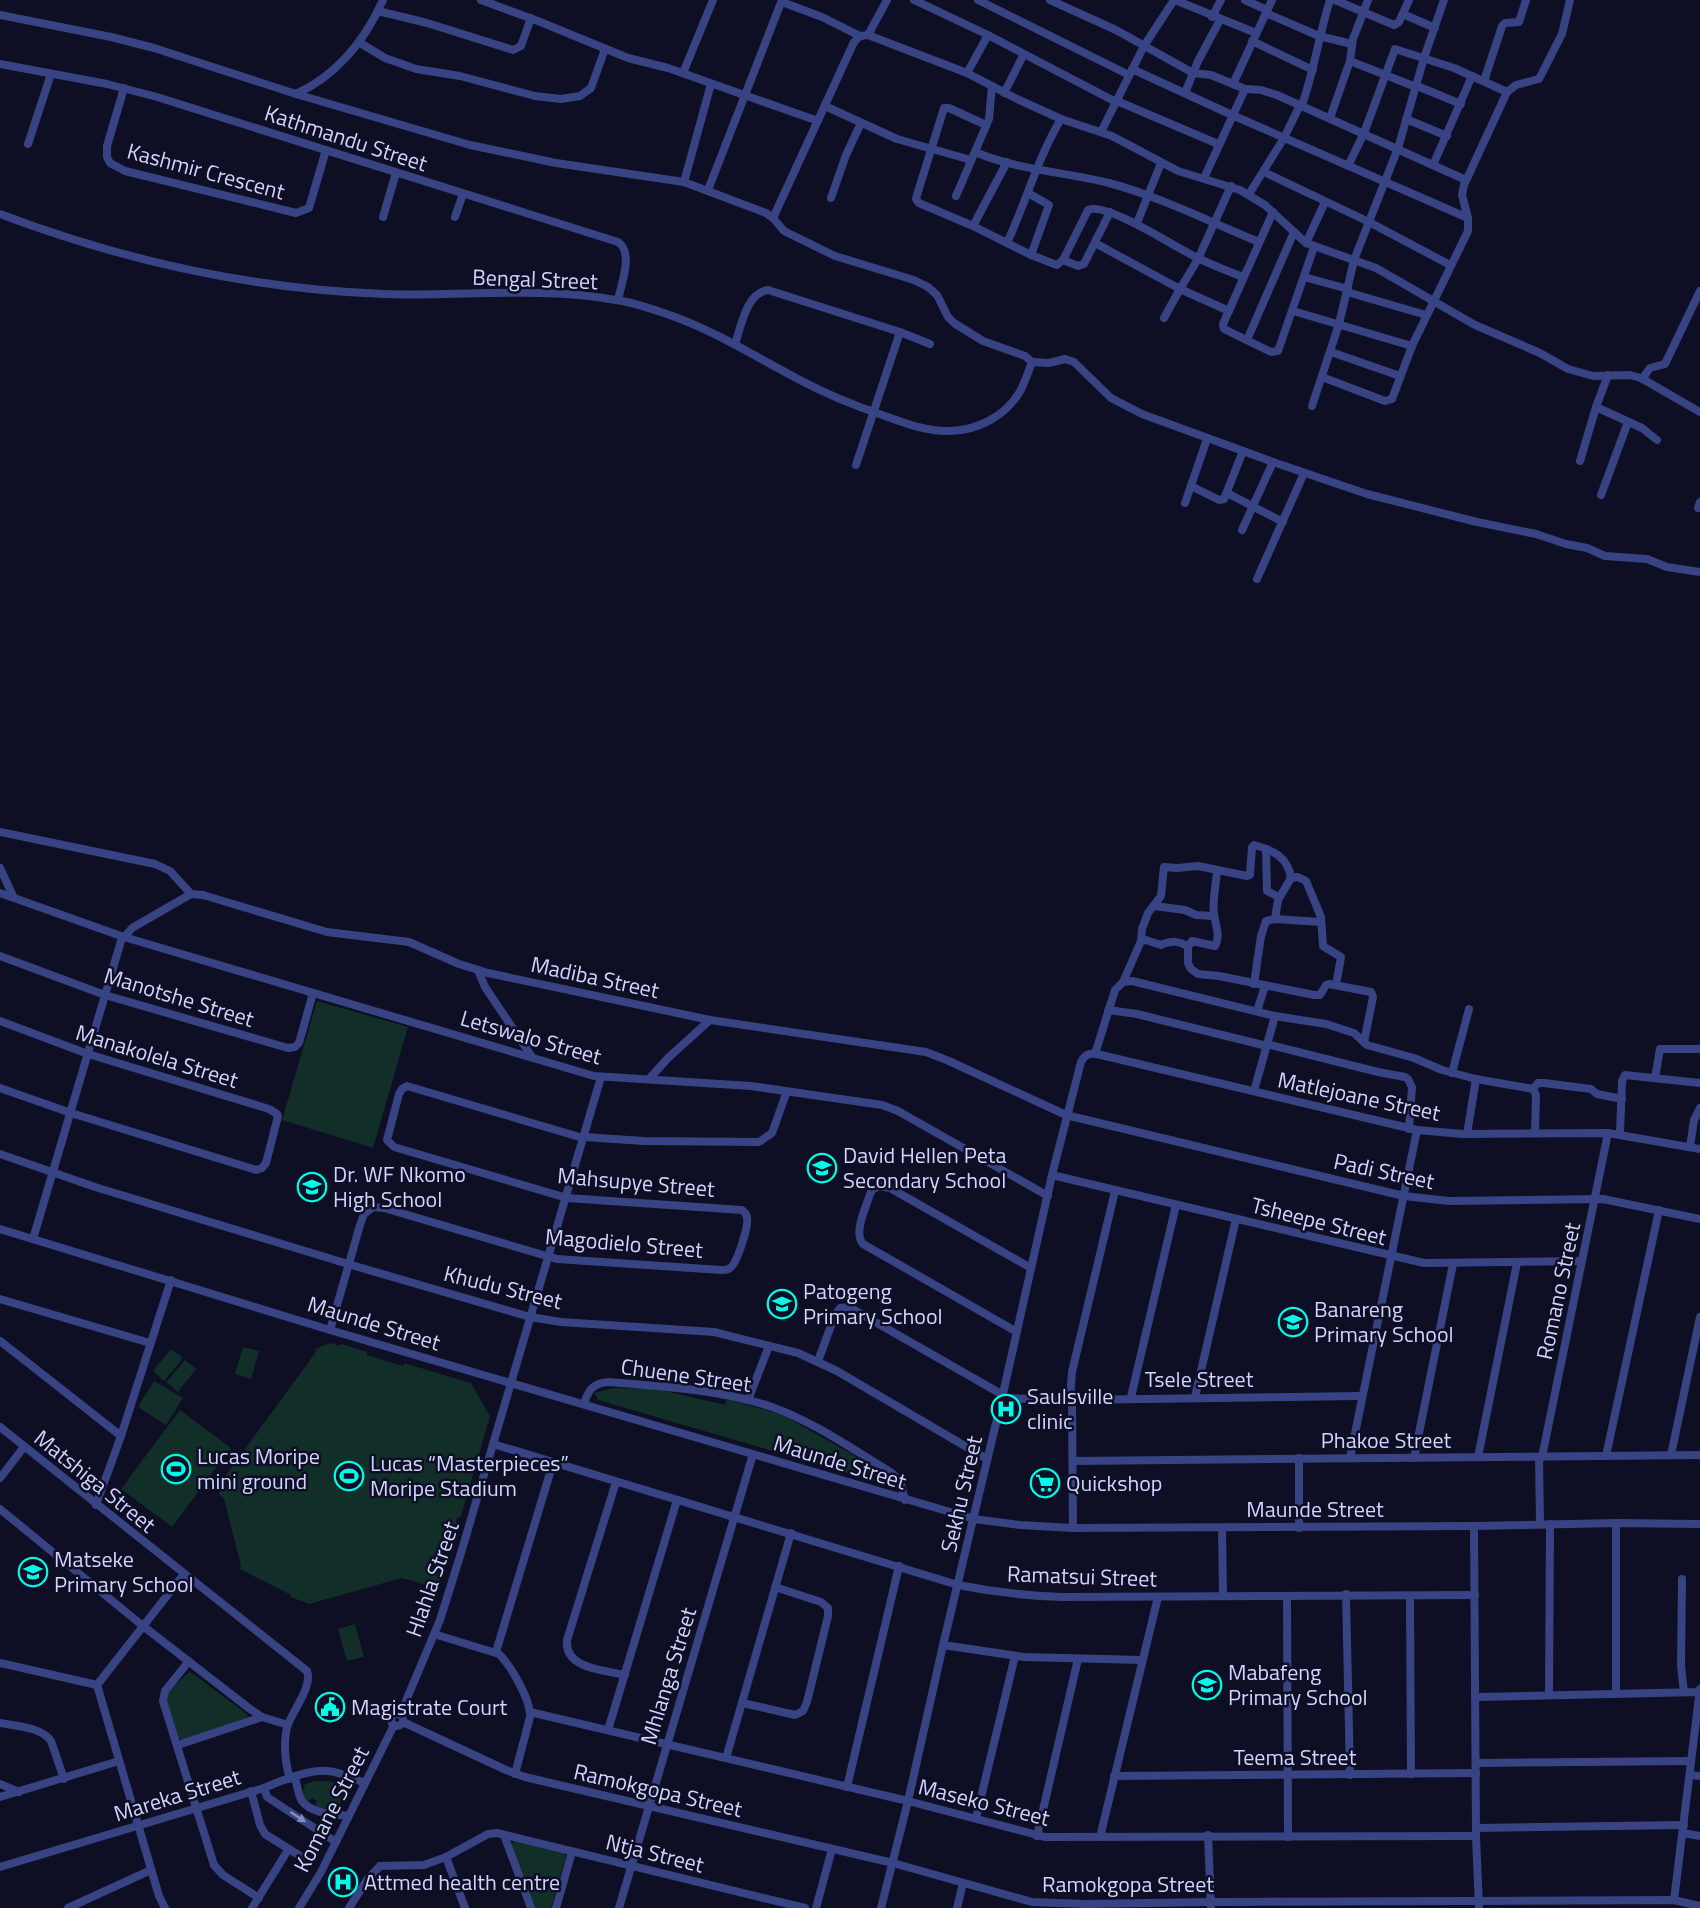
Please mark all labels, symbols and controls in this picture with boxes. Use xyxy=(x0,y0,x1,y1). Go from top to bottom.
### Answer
street label: Kathmandu Street xyxy=(260,96,432,180)
street label: Kashmir Crescent xyxy=(123,134,289,208)
street label: Bengal Street xyxy=(472,260,599,298)
street label: Madiba Street xyxy=(528,947,662,1007)
street label: Manotshe Street xyxy=(100,958,258,1036)
street label: Letswalo Street xyxy=(456,1001,606,1073)
street label: Manakolela Street xyxy=(72,1015,243,1097)
street label: Matlejoane Street xyxy=(1275,1062,1444,1130)
place label: David Hellen Peta Secondary School xyxy=(843,1138,1007,1197)
street label: Padi Street xyxy=(1331,1144,1438,1198)
school or university icon: David Hellen Peta Secondary School xyxy=(806,1152,838,1184)
place label: Dr. WF Nkomo High School xyxy=(333,1157,466,1216)
street label: Mahsupye Street xyxy=(556,1158,716,1206)
school or university icon: Dr. WF Nkomo High School xyxy=(296,1171,328,1203)
street label: Tsheepe Street xyxy=(1248,1188,1390,1254)
street label: Magodielo Street xyxy=(544,1219,705,1267)
street label: Romano Street xyxy=(1527,1219,1589,1363)
street label: Khudu Street xyxy=(440,1256,566,1318)
place label: Patogeng Primary School xyxy=(803,1274,943,1333)
street label: Maunde Street xyxy=(303,1287,445,1359)
school or university icon: Patogeng Primary School xyxy=(766,1288,798,1320)
place label: Banareng Primary School xyxy=(1314,1292,1454,1351)
school or university icon: Banareng Primary School xyxy=(1277,1306,1309,1338)
street label: Chuene Street xyxy=(619,1349,754,1401)
street label: Tsele Street xyxy=(1145,1362,1254,1396)
place label: Saulsville clinic xyxy=(1027,1379,1113,1438)
hospital icon: Saulsville clinic xyxy=(990,1393,1022,1425)
street label: Matshiga Street xyxy=(27,1421,163,1541)
street label: Phakoe Street xyxy=(1321,1423,1451,1457)
street label: Maunde Street xyxy=(769,1426,911,1498)
street label: Sekhu Street xyxy=(931,1432,991,1556)
place label: Lucas Moripe mini ground xyxy=(197,1439,320,1498)
place label: Lucas “Masterpieces” Moripe Stadium xyxy=(370,1446,569,1505)
sports icon: Lucas Moripe mini ground xyxy=(160,1453,192,1485)
sports icon: Lucas “Masterpieces” Moripe Stadium xyxy=(333,1460,365,1492)
place label: Quickshop xyxy=(1066,1466,1162,1500)
supermarket icon: Quickshop xyxy=(1029,1467,1061,1499)
street label: Maunde Street xyxy=(1246,1492,1384,1526)
street label: Hlahla Street xyxy=(396,1516,468,1641)
place label: Matseke Primary School xyxy=(54,1542,194,1601)
school or university icon: Matseke Primary School xyxy=(17,1556,49,1588)
street label: Ramatsui Street xyxy=(1006,1556,1158,1596)
street label: Mhlanga Street xyxy=(631,1603,705,1749)
place label: Mabafeng Primary School xyxy=(1228,1655,1368,1714)
school or university icon: Mabafeng Primary School xyxy=(1191,1669,1223,1701)
place label: Magistrate Court xyxy=(351,1690,508,1724)
public building icon: Magistrate Court xyxy=(314,1691,346,1723)
street label: Komane Street xyxy=(285,1740,378,1878)
street label: Teema Street xyxy=(1234,1740,1357,1774)
street label: Ramokgopa Street xyxy=(570,1754,746,1826)
street label: Mareka Street xyxy=(109,1760,245,1830)
street label: Maseko Street xyxy=(915,1769,1054,1835)
one-way arrow xyxy=(289,1811,306,1822)
street label: Ntja Street xyxy=(602,1824,708,1882)
place label: Attmed health centre xyxy=(364,1865,560,1899)
hospital icon: Attmed health centre xyxy=(327,1866,359,1898)
street label: Ramokgopa Street xyxy=(1042,1867,1214,1901)

